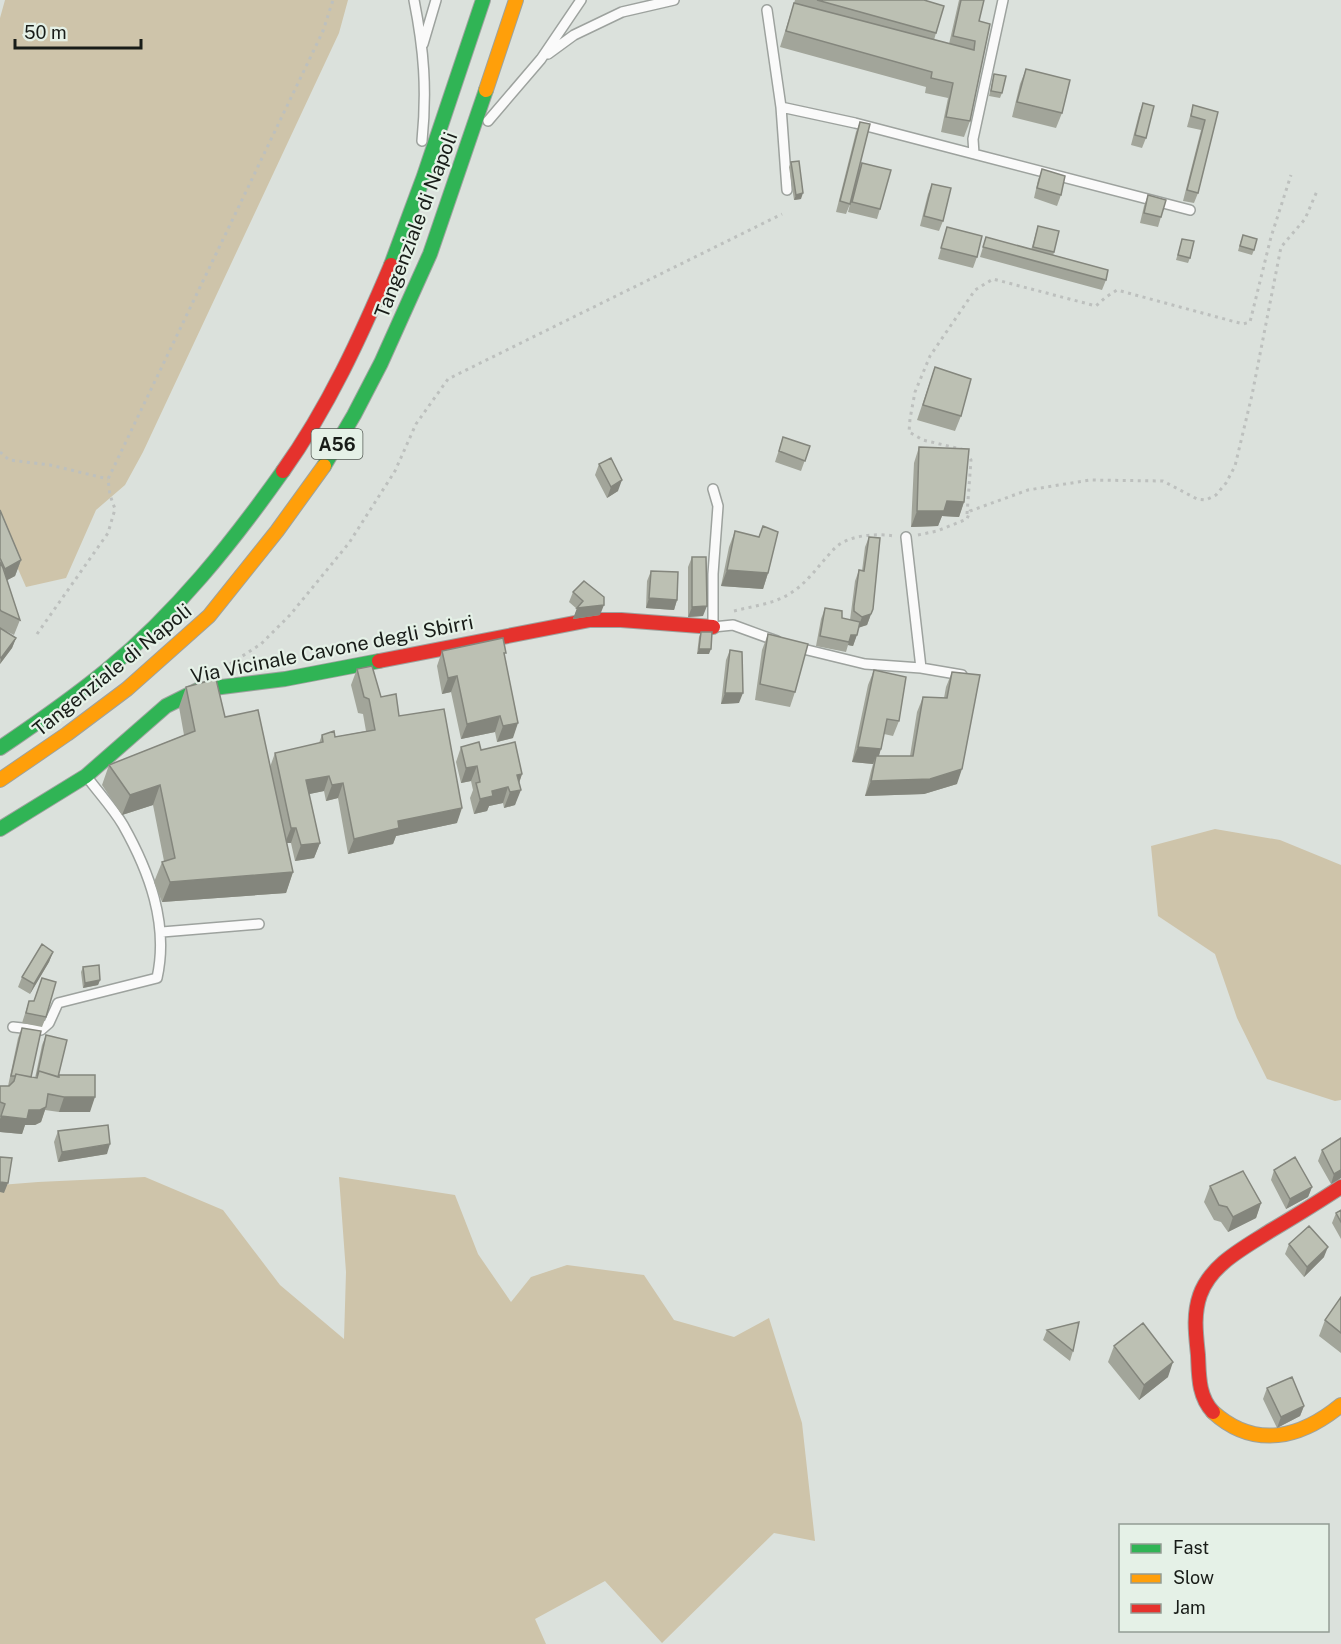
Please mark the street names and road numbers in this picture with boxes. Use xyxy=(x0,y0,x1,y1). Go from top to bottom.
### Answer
street label: Tangenziale di Napoli xyxy=(369,129,463,321)
road number: A56 xyxy=(312,429,362,459)
street label: Tangenziale di Napoli xyxy=(28,599,196,741)
street label: Via Vicinale Cavone degli Sbirri xyxy=(189,610,475,688)

